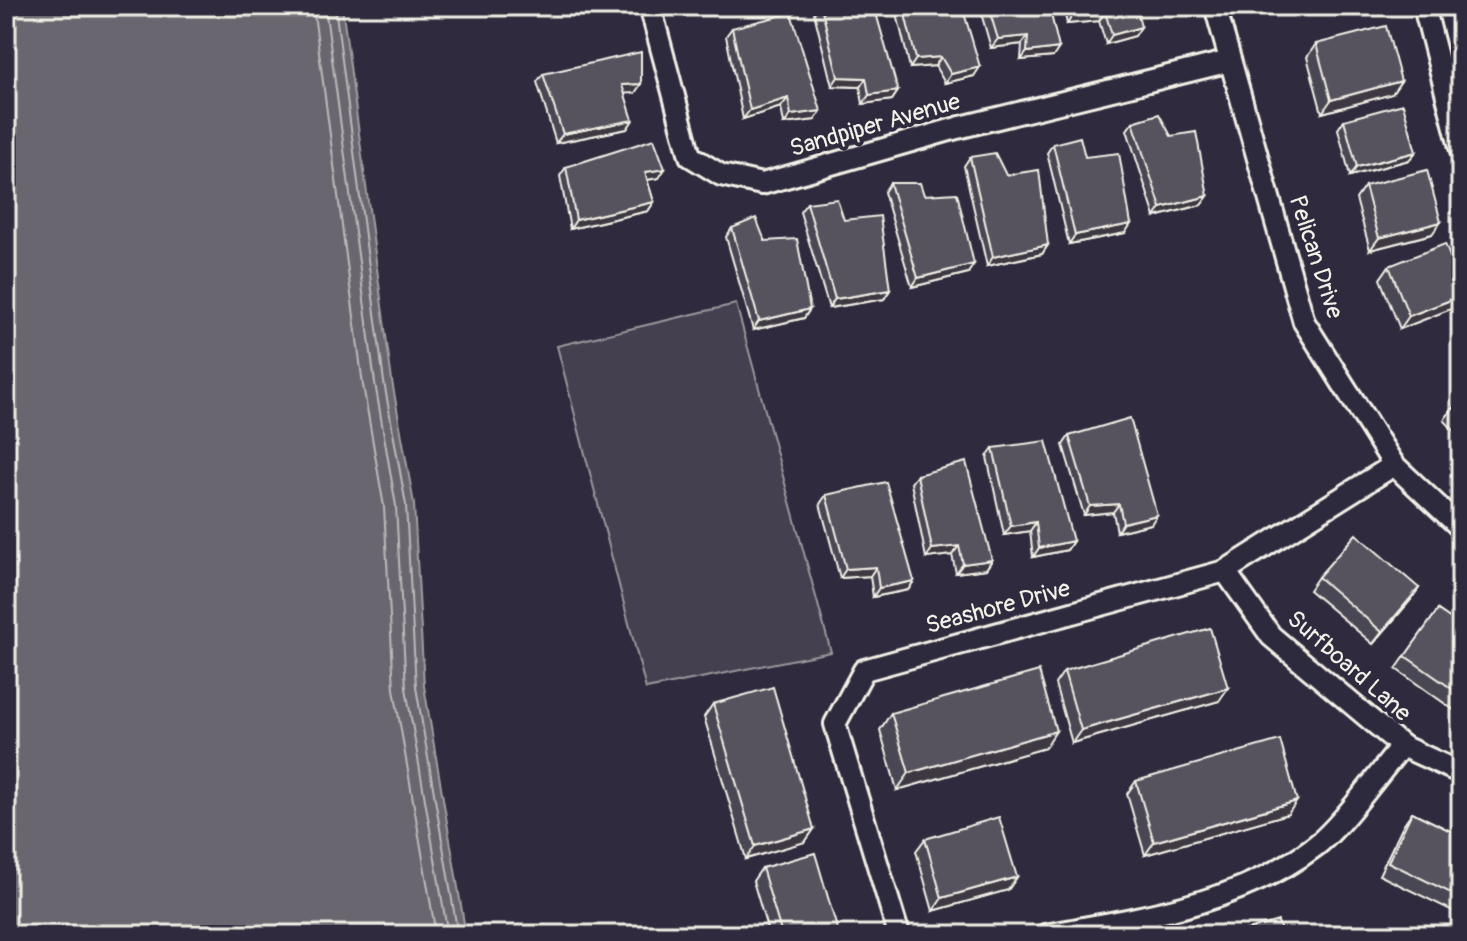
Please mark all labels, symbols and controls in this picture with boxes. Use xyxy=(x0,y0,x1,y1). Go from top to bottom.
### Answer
street label: Sandpiper Avenue xyxy=(786,87,964,163)
street label: Pelican Drive xyxy=(1282,192,1350,322)
street label: Seashore Drive xyxy=(923,574,1073,640)
street label: Surfboard Lane xyxy=(1281,604,1417,728)

